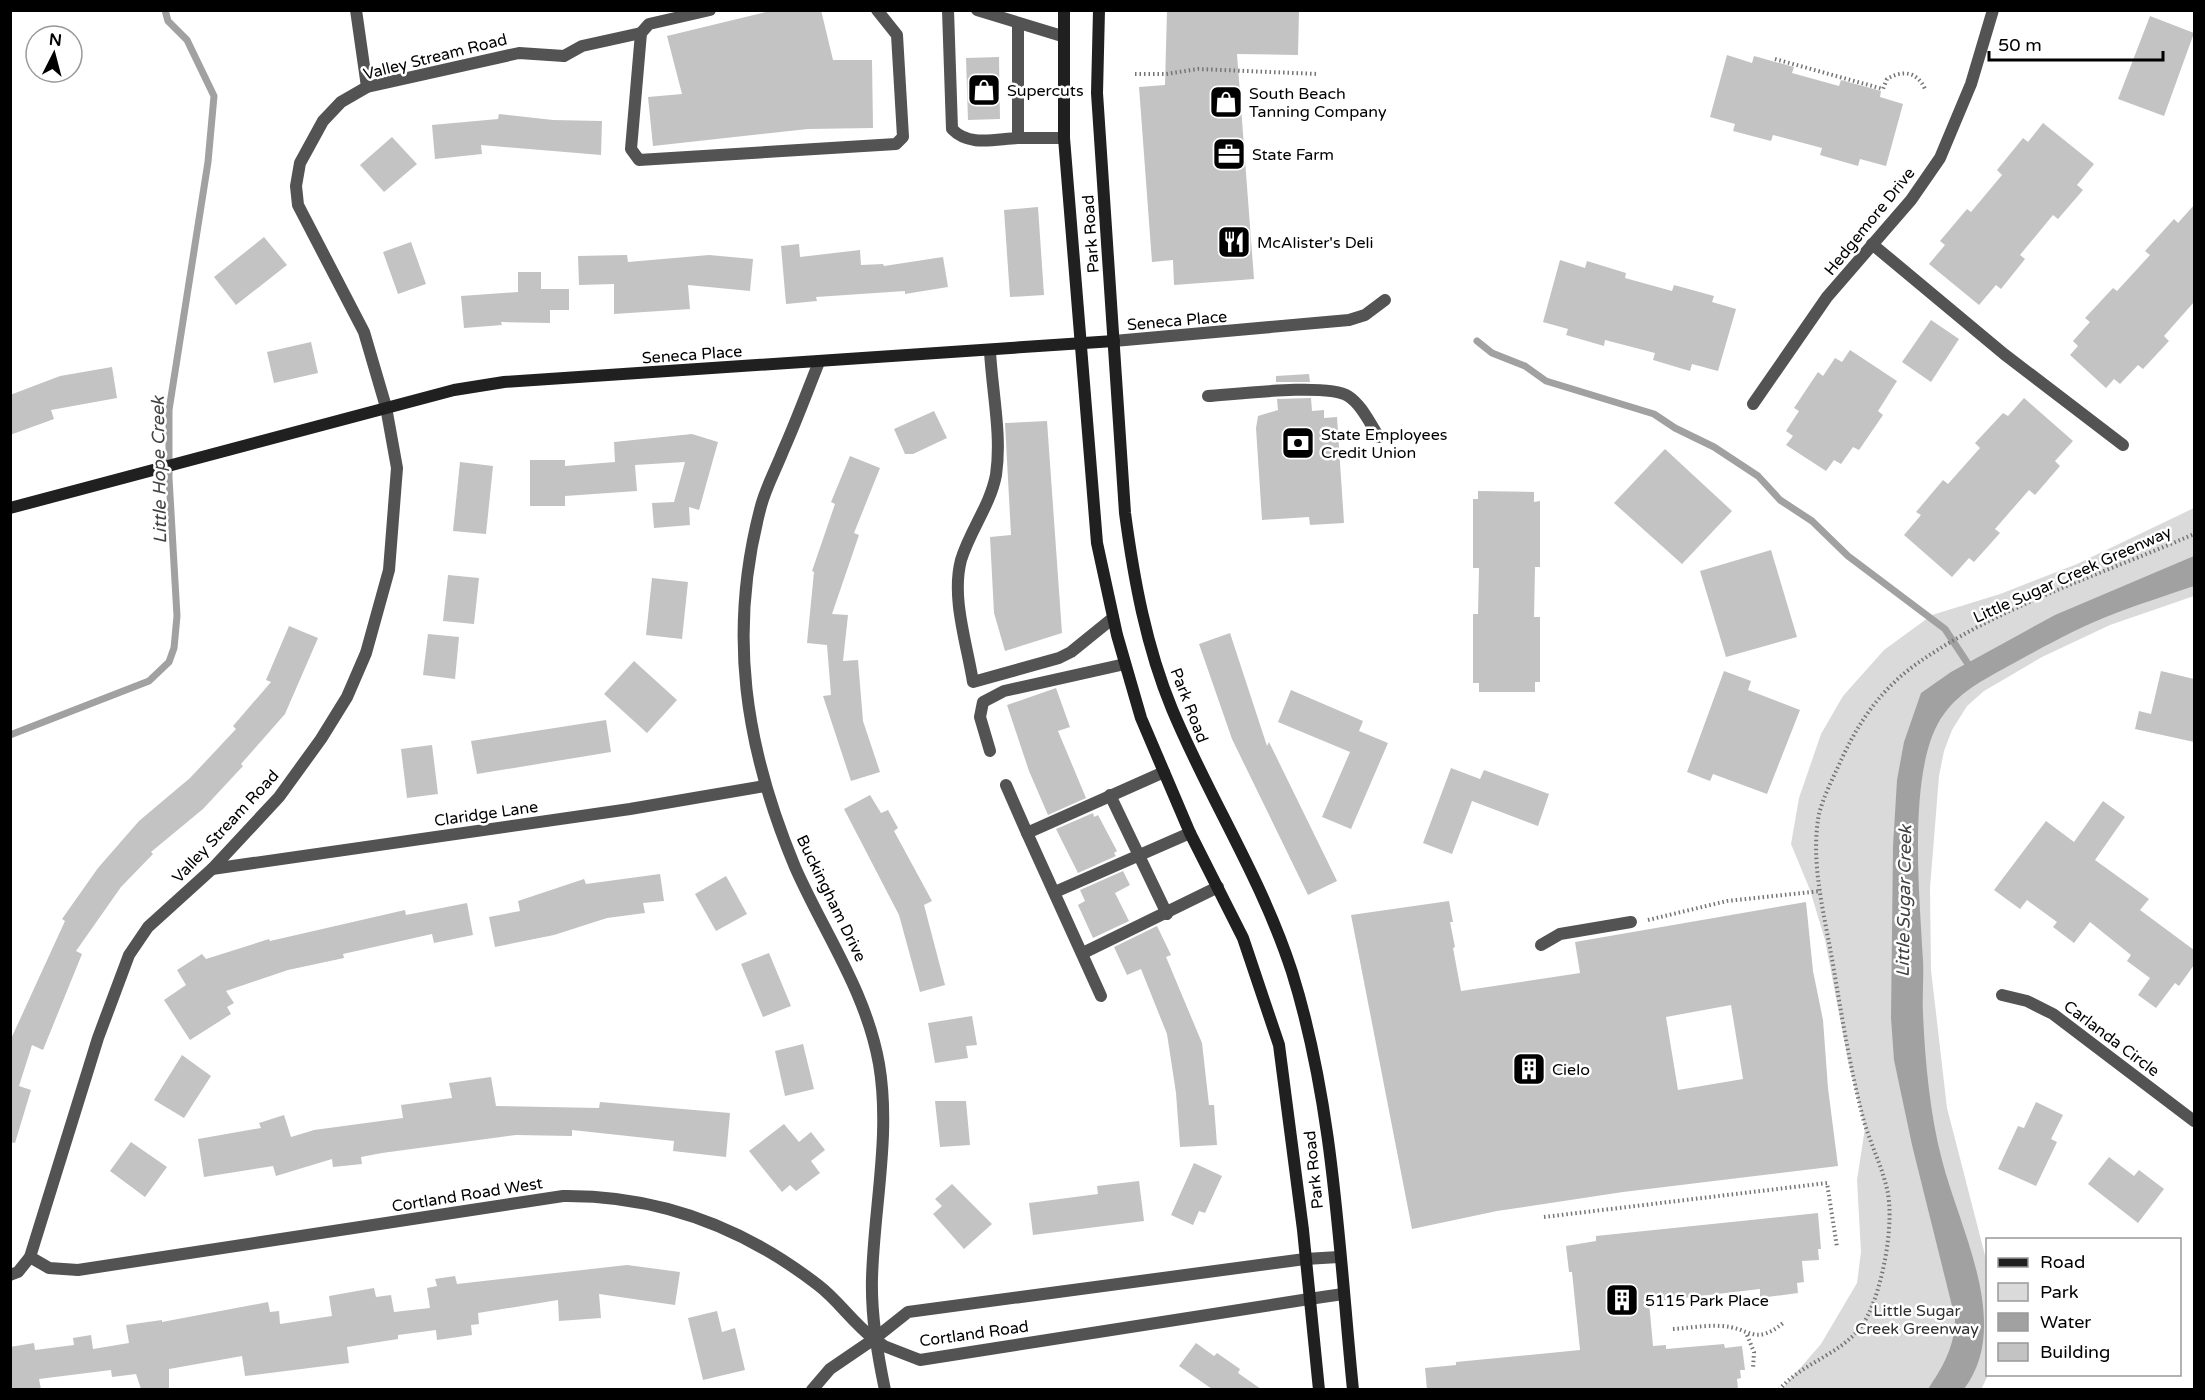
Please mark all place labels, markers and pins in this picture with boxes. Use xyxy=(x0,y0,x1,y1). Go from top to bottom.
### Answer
shop icon: Supercuts xyxy=(966,72,1002,108)
place label: Supercuts xyxy=(1007,81,1084,101)
shop icon: South Beach Tanning Company xyxy=(1208,84,1244,120)
place label: South Beach Tanning Company xyxy=(1249,84,1387,122)
office icon: State Farm xyxy=(1211,136,1247,172)
place label: State Farm xyxy=(1252,145,1334,165)
restaurant icon: McAlister's Deli xyxy=(1216,224,1252,260)
place label: McAlister's Deli xyxy=(1257,233,1374,253)
bank icon: State Employees Credit Union xyxy=(1280,425,1316,461)
place label: State Employees Credit Union xyxy=(1321,425,1447,463)
building icon: Cielo xyxy=(1511,1051,1547,1087)
place label: Cielo xyxy=(1552,1060,1590,1080)
building icon: 5115 Park Place xyxy=(1604,1282,1640,1318)
place label: 5115 Park Place xyxy=(1645,1291,1769,1311)

